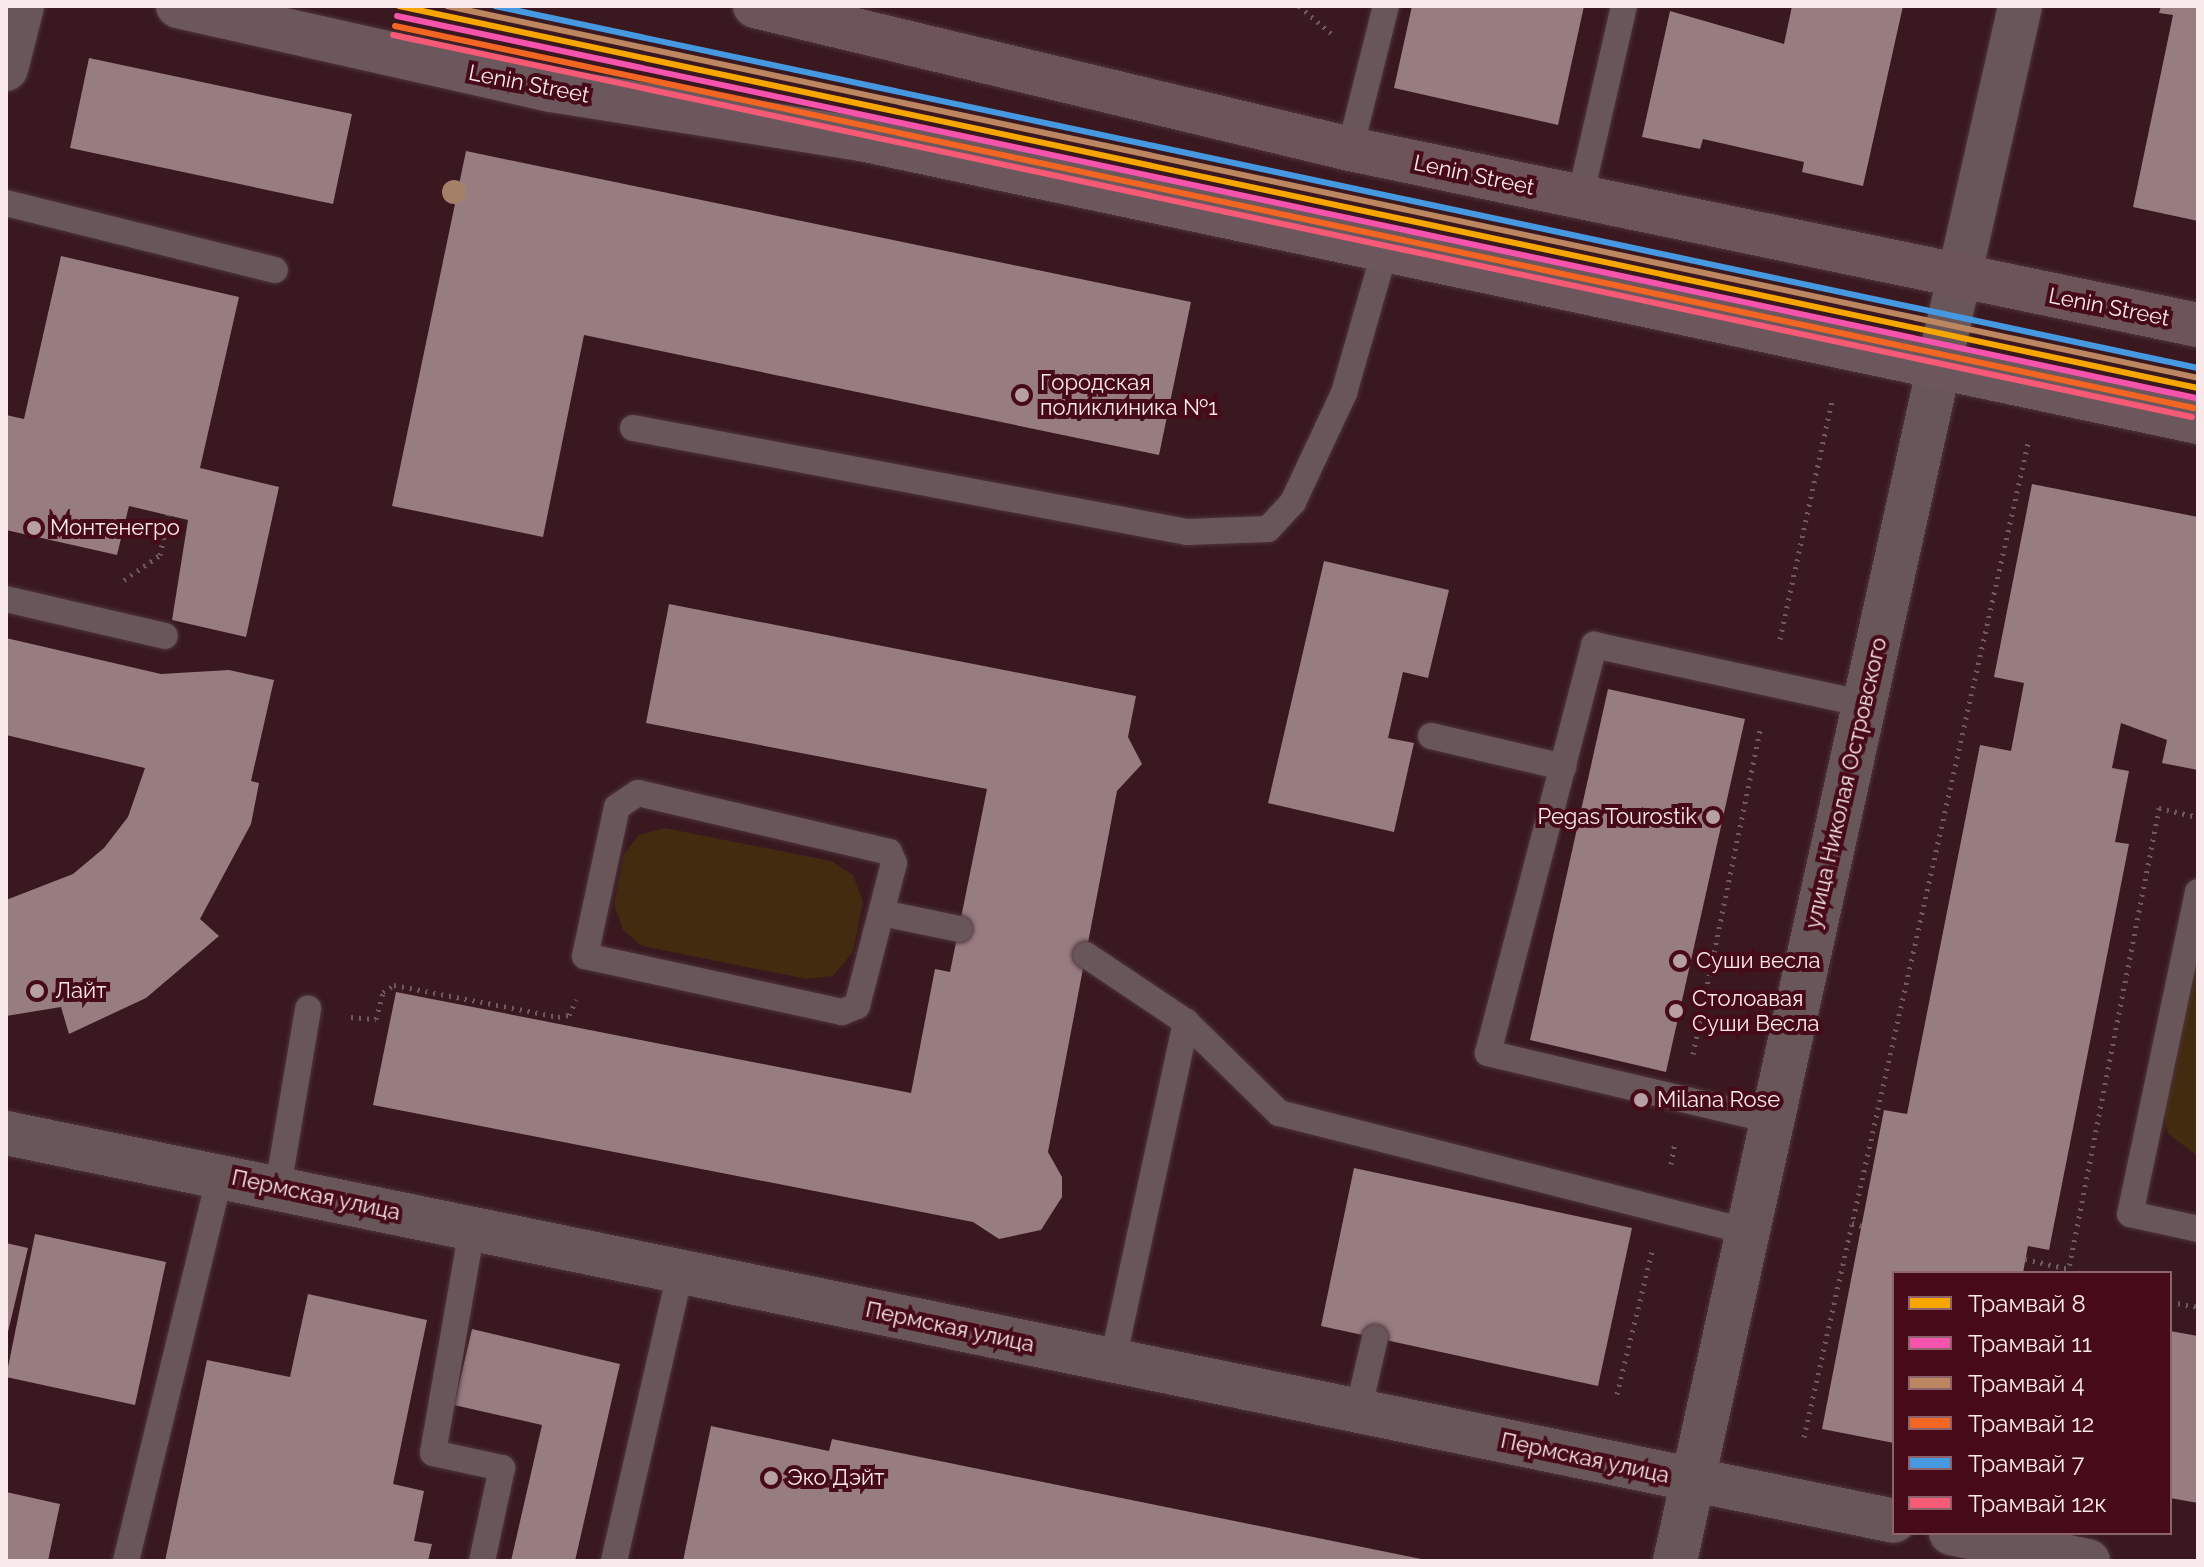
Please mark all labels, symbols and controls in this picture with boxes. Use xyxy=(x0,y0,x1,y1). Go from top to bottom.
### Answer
street label: Lenin Street xyxy=(466,59,592,109)
street label: Lenin Street xyxy=(1411,149,1537,201)
street label: Lenin Street xyxy=(2046,282,2172,332)
place label: Городская поликлиника №1 xyxy=(1040,369,1218,420)
marker: Городская поликлиника №1 xyxy=(1011,384,1033,406)
place label: Монтенегро xyxy=(50,515,180,541)
marker: Монтенегро xyxy=(25,519,43,537)
street label: улица Николая Островского xyxy=(1800,635,1892,931)
place label: Pegas Tourostik xyxy=(1537,804,1697,830)
marker: Pegas Tourostik xyxy=(1704,808,1722,826)
place label: Суши весла xyxy=(1696,948,1821,974)
marker: Суши весла xyxy=(1671,952,1689,970)
place label: Лайт xyxy=(55,978,107,1004)
marker: Лайт xyxy=(26,980,48,1002)
place label: Столоавая Суши Весла xyxy=(1692,985,1819,1036)
marker: Столоавая Суши Весла xyxy=(1667,1002,1685,1020)
place label: Milana Rose xyxy=(1657,1087,1780,1113)
marker: Milana Rose xyxy=(1632,1091,1650,1109)
street label: Пермская улица xyxy=(229,1164,403,1226)
legend xyxy=(1892,1271,2172,1535)
text: Трамвай 8 xyxy=(1968,1289,2086,1318)
street label: Пермская улица xyxy=(863,1296,1037,1358)
text: Трамвай 11 xyxy=(1968,1329,2092,1358)
text: Трамвай 4 xyxy=(1968,1369,2085,1398)
text: Трамвай 12 xyxy=(1968,1409,2094,1438)
street label: Пермская улица xyxy=(1498,1427,1672,1489)
text: Трамвай 7 xyxy=(1968,1449,2084,1478)
place label: Эко Дэйт xyxy=(787,1465,884,1491)
marker: Эко Дэйт xyxy=(762,1469,780,1487)
text: Трамвай 12к xyxy=(1968,1489,2107,1518)

